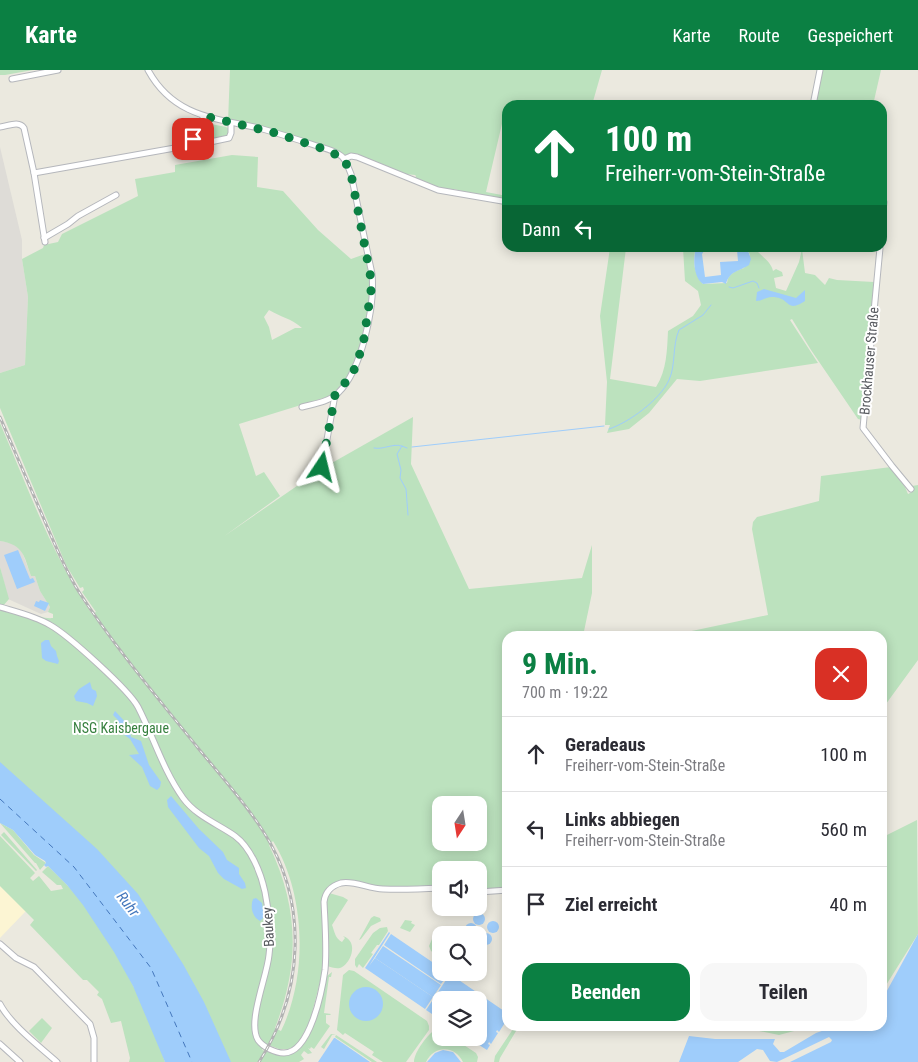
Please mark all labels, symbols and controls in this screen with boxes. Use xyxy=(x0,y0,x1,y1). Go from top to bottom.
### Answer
text: Karte xyxy=(25,21,77,49)
text: Karte xyxy=(672,25,711,46)
text: Route xyxy=(739,25,780,46)
text: Gespeichert xyxy=(808,25,893,46)
pin xyxy=(172,118,214,160)
text: 100 m xyxy=(605,119,692,160)
icon: ahead xyxy=(522,120,587,185)
icon: arrive xyxy=(179,125,207,153)
text: Freiherr-vom-Stein-Straße xyxy=(605,161,825,186)
icon: left xyxy=(570,215,598,243)
text: Dann xyxy=(522,218,560,241)
street label: Brockhauser Straße xyxy=(856,306,882,416)
position arrow xyxy=(295,440,347,492)
text: 9 Min. xyxy=(522,646,598,681)
button: close xyxy=(815,648,867,700)
text: 700 m · 19:22 xyxy=(522,683,608,702)
park label: NSG Kaisbergaue xyxy=(73,720,169,736)
text: Geradeaus xyxy=(565,733,646,756)
icon: ahead xyxy=(522,740,550,768)
text: 100 m xyxy=(820,743,867,766)
text: Freiherr-vom-Stein-Straße xyxy=(565,756,725,775)
north arrow xyxy=(432,796,488,851)
map controls xyxy=(432,796,487,1046)
text: Links abbiegen xyxy=(565,808,680,831)
icon: left xyxy=(522,815,550,843)
text: 560 m xyxy=(820,818,867,841)
text: Freiherr-vom-Stein-Straße xyxy=(565,831,725,850)
button: sound xyxy=(432,861,487,916)
water label: Ruhr xyxy=(113,888,144,920)
icon: arrive xyxy=(522,890,550,918)
text: Ziel erreicht xyxy=(565,893,657,916)
text: 40 m xyxy=(830,893,867,916)
street label: Baukey xyxy=(259,907,277,947)
button: search xyxy=(432,926,487,981)
button: Beenden xyxy=(522,963,690,1021)
button: Teilen xyxy=(700,963,867,1021)
button: layers xyxy=(432,991,487,1046)

